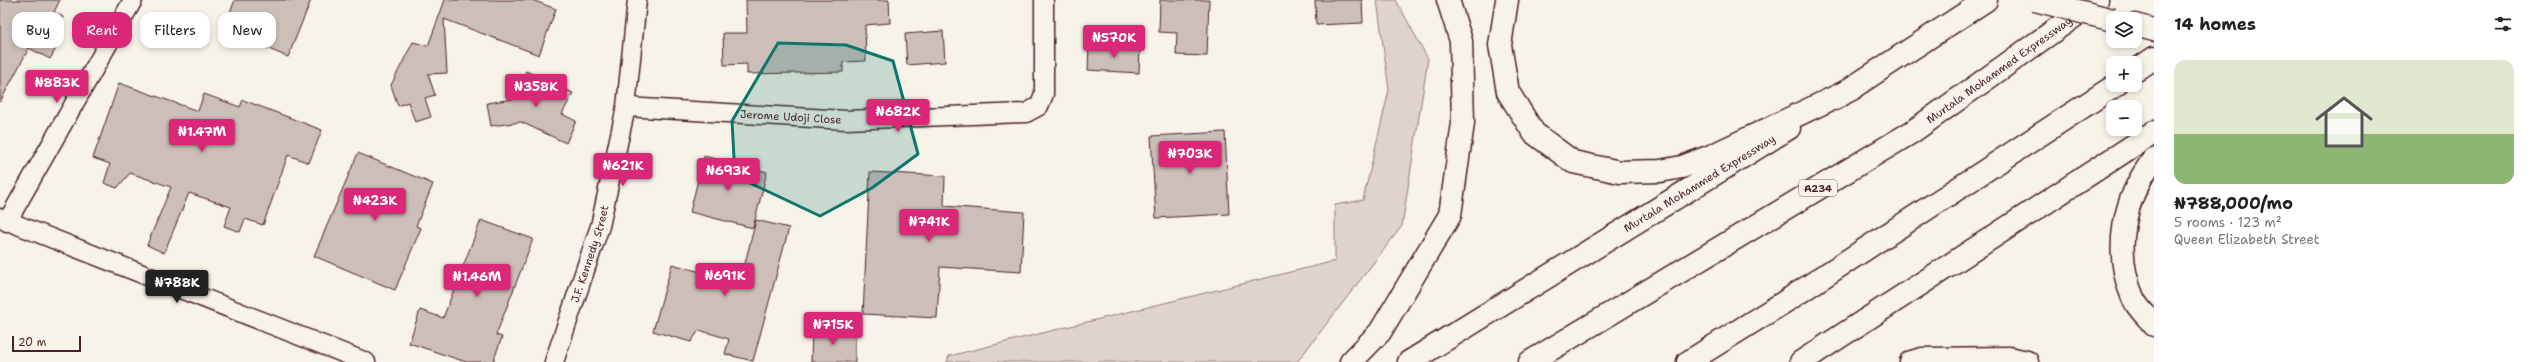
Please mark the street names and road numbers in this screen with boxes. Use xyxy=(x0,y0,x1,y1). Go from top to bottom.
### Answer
street label: Murtala Mohammed Expressway xyxy=(1923,13,2075,127)
street label: Jerome Udoji Close xyxy=(739,106,842,127)
street label: Murtala Mohammed Expressway xyxy=(1621,131,1778,236)
road number: A234 xyxy=(1799,180,1837,196)
street label: J.F. Kennedy Street xyxy=(567,203,612,305)

